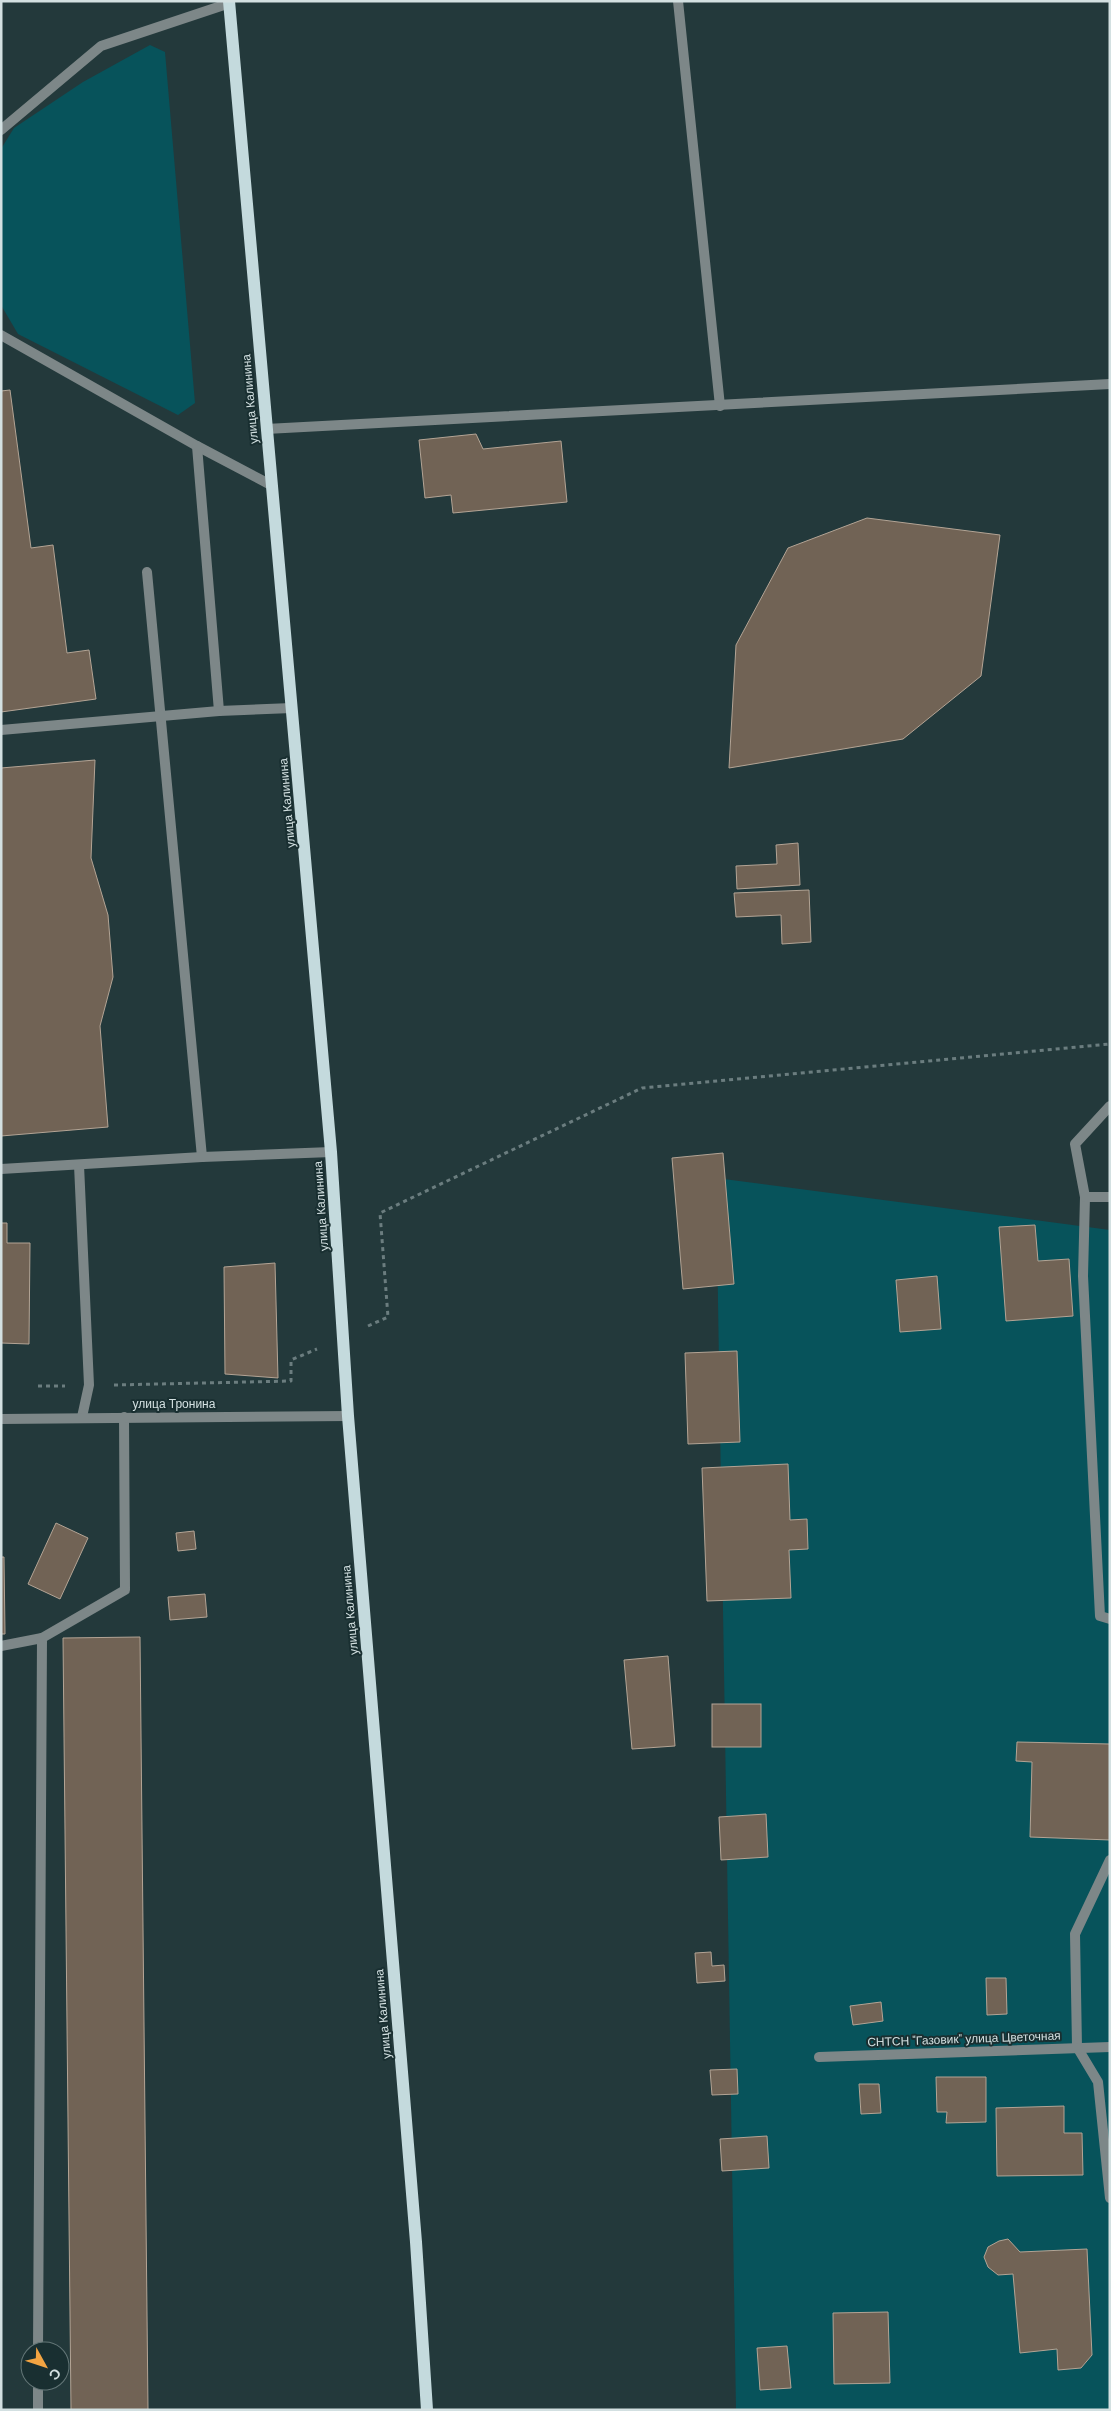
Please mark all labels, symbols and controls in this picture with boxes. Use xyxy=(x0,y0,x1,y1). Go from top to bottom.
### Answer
street label: улица Калинина xyxy=(238,353,262,445)
street label: улица Калинина xyxy=(275,757,299,849)
street label: улица Калинина xyxy=(310,1160,332,1252)
street label: улица Тронина xyxy=(133,1396,216,1412)
street label: улица Калинина xyxy=(338,1564,362,1656)
street label: улица Калинина xyxy=(371,1968,395,2060)
street label: СНТСН "Газовик" улица Цветочная xyxy=(867,2028,1061,2050)
north arrow xyxy=(20,2341,70,2391)
text: С xyxy=(45,2365,65,2384)

